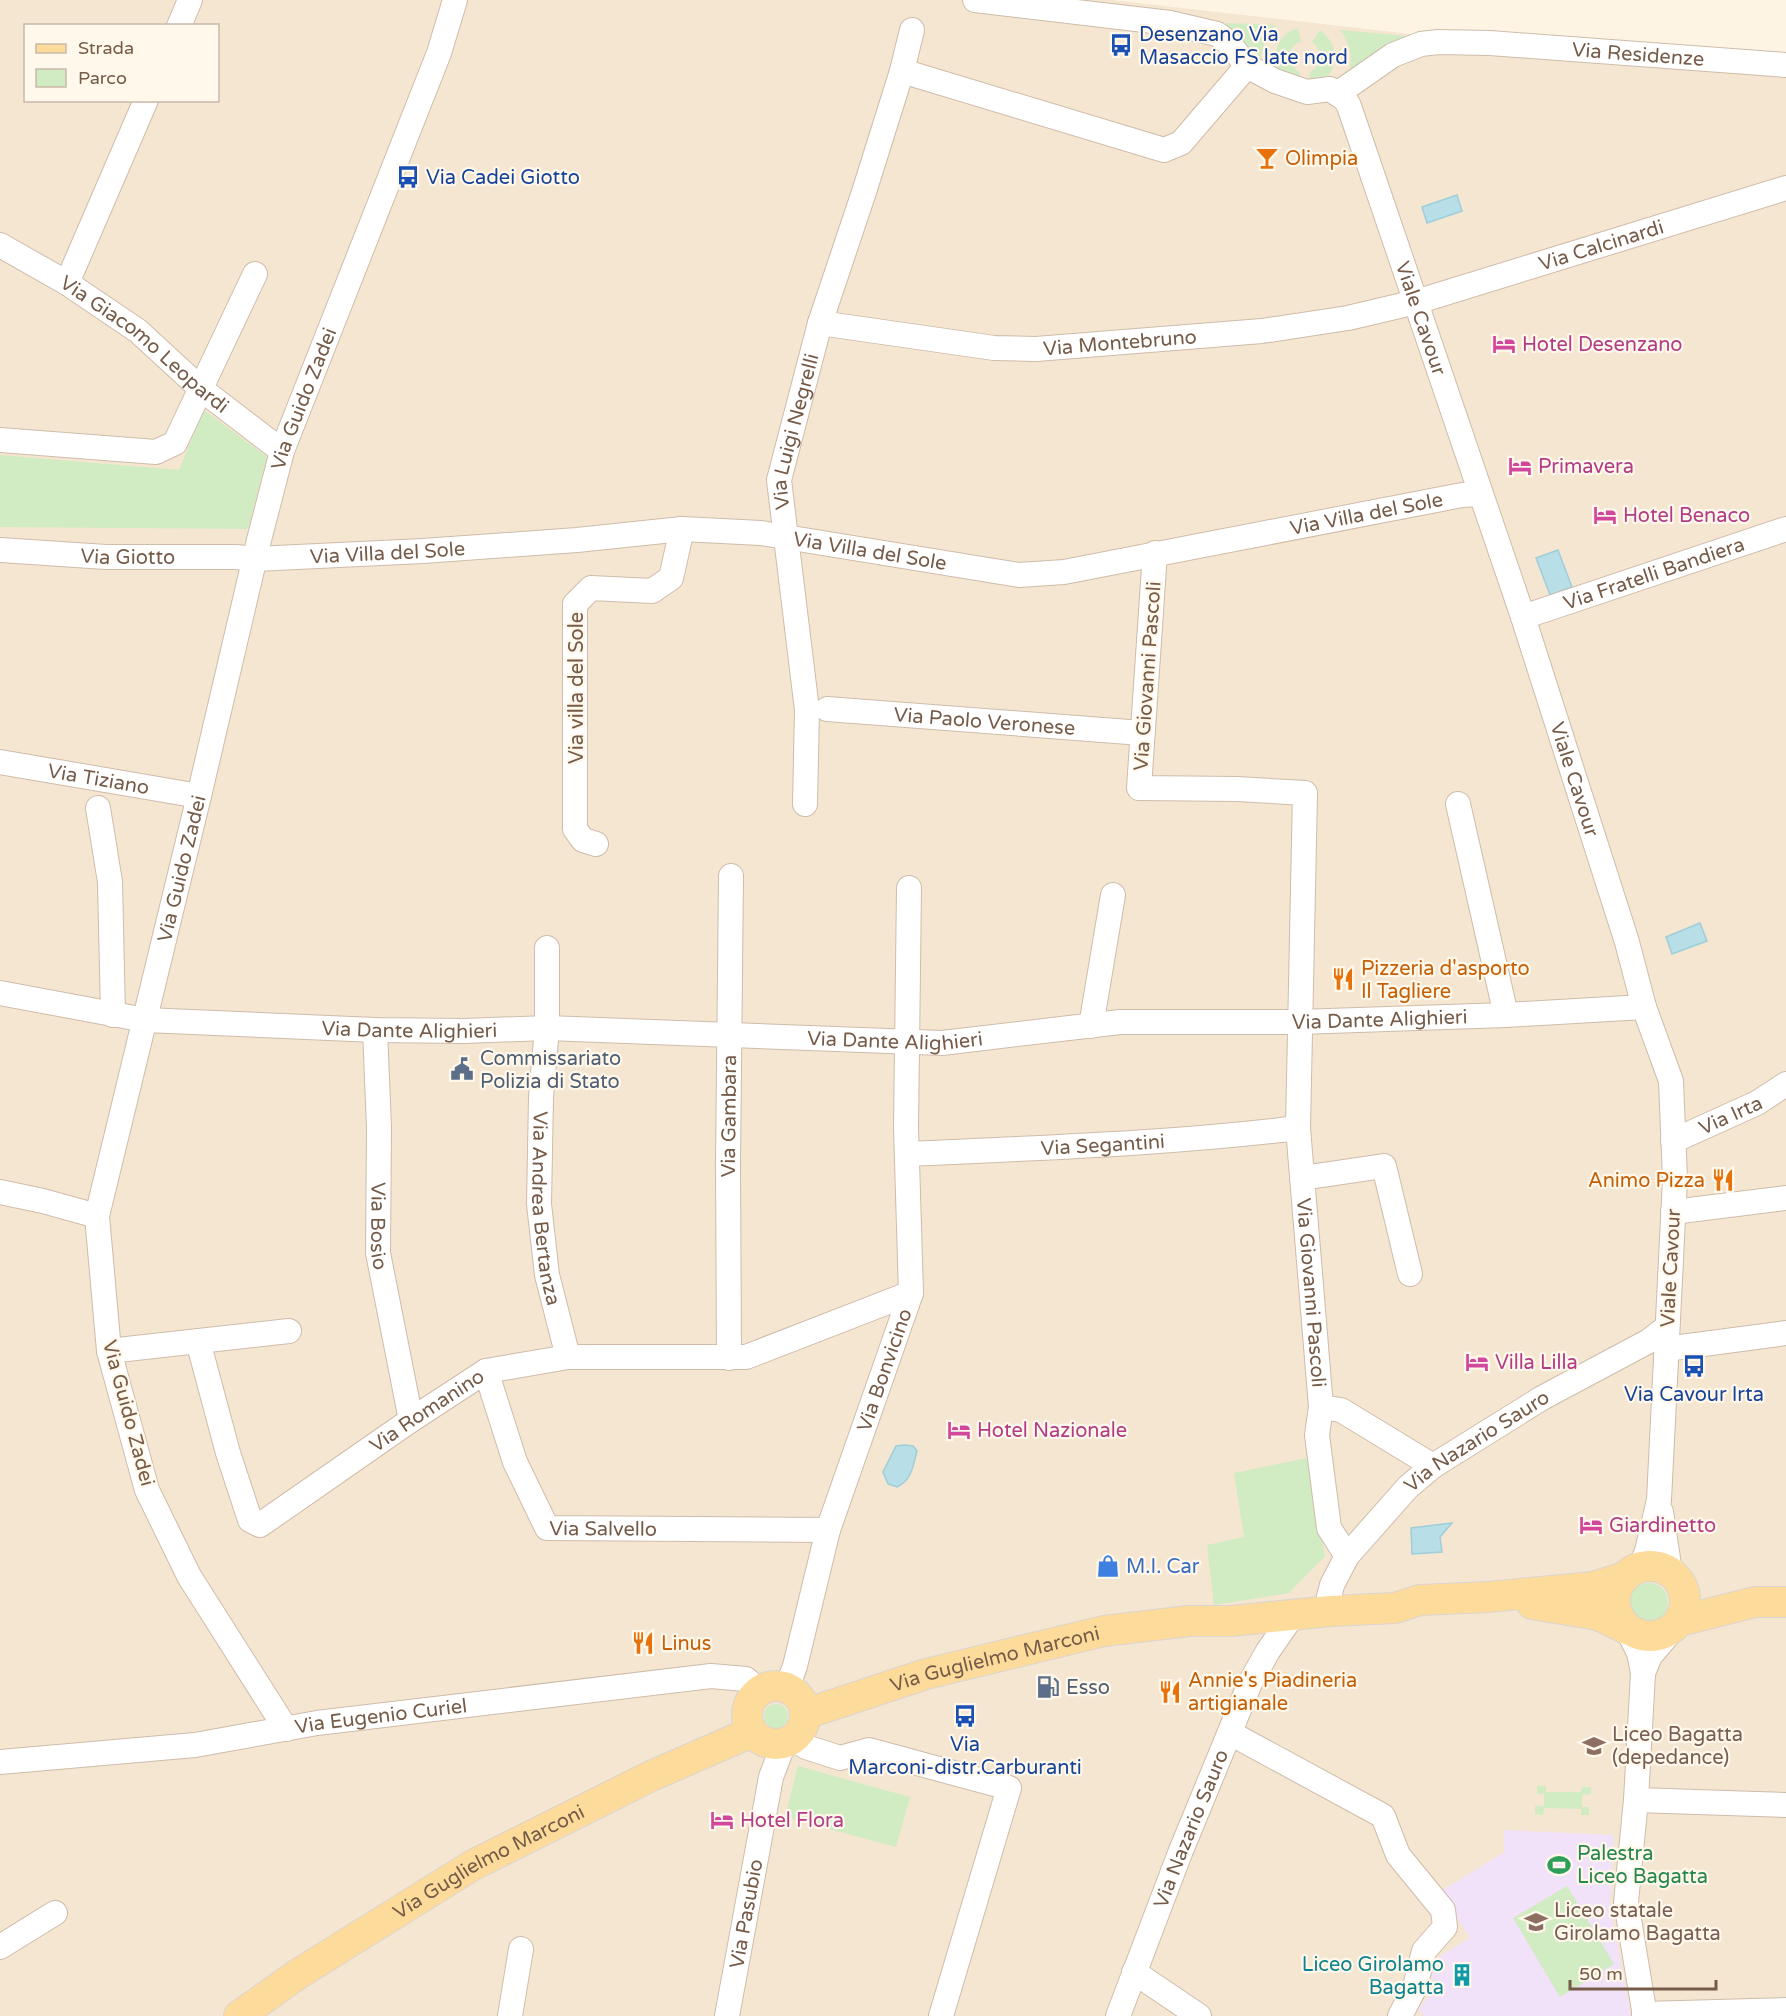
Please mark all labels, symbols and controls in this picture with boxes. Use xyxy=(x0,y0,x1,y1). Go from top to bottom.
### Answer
place label: Desenzano Via Masaccio FS late nord xyxy=(1139,23,1348,70)
legend xyxy=(24,24,219,102)
bus stop icon: Desenzano Via Masaccio FS late nord xyxy=(1108,32,1134,58)
text: Strada xyxy=(78,37,134,59)
street label: Via Residenze xyxy=(1571,38,1705,72)
text: Parco xyxy=(78,67,127,89)
bar icon: Olimpia xyxy=(1254,145,1280,171)
place label: Olimpia xyxy=(1285,147,1358,171)
bus stop icon: Via Cadei Giotto xyxy=(395,164,421,190)
place label: Via Cadei Giotto xyxy=(426,166,580,190)
street label: Via Calcinardi xyxy=(1536,215,1667,276)
street label: Viale Cavour xyxy=(1390,258,1451,379)
street label: Via Giacomo Leopardi xyxy=(55,271,233,419)
street label: Via Guido Zadei xyxy=(267,325,342,472)
street label: Via Montebruno xyxy=(1042,325,1198,361)
hotel icon: Hotel Desenzano xyxy=(1491,331,1517,357)
place label: Hotel Desenzano xyxy=(1522,333,1683,357)
street label: Via Luigi Negrelli xyxy=(768,351,825,511)
hotel icon: Primavera xyxy=(1507,453,1533,479)
place label: Primavera xyxy=(1538,455,1634,479)
street label: Via Villa del Sole xyxy=(1288,488,1445,541)
hotel icon: Hotel Benaco xyxy=(1592,502,1618,528)
place label: Hotel Benaco xyxy=(1623,504,1750,528)
street label: Via Villa del Sole xyxy=(791,527,948,576)
street label: Via Fratelli Bandiera xyxy=(1560,533,1748,616)
street label: Via Villa del Sole xyxy=(309,537,466,569)
street label: Via Giotto xyxy=(80,544,175,570)
street label: Via Giovanni Pascoli xyxy=(1129,580,1167,772)
street label: Via villa del Sole xyxy=(565,612,589,764)
street label: Via Paolo Veronese xyxy=(893,703,1076,741)
street label: Viale Cavour xyxy=(1544,719,1604,840)
street label: Via Tiziano xyxy=(46,759,151,800)
street label: Via Guido Zadei xyxy=(153,793,212,945)
place label: Pizzeria d'asporto Il Tagliere xyxy=(1361,957,1530,1004)
restaurant icon: Pizzeria d'asporto Il Tagliere xyxy=(1330,966,1356,992)
street label: Via Dante Alighieri xyxy=(1292,1005,1468,1035)
street label: Via Dante Alighieri xyxy=(321,1017,498,1044)
street label: Via Dante Alighieri xyxy=(807,1027,984,1056)
place label: Commissariato Polizia di Stato xyxy=(480,1047,621,1094)
street label: Via Gambara xyxy=(717,1055,742,1177)
public building icon: Commissariato Polizia di Stato xyxy=(449,1056,475,1082)
street label: Via Irta xyxy=(1695,1091,1766,1141)
street label: Via Andrea Bertanza xyxy=(526,1111,565,1308)
street label: Via Segantini xyxy=(1040,1130,1166,1161)
restaurant icon: Animo Pizza xyxy=(1710,1167,1736,1193)
place label: Animo Pizza xyxy=(1588,1169,1705,1193)
street label: Via Bosio xyxy=(365,1182,392,1272)
street label: Via Giovanni Pascoli xyxy=(1291,1197,1330,1388)
street label: Viale Cavour xyxy=(1656,1208,1686,1328)
street label: Via Bonvicino xyxy=(852,1306,918,1435)
street label: Via Guido Zadei xyxy=(97,1338,159,1489)
hotel icon: Villa Lilla xyxy=(1464,1349,1490,1375)
place label: Villa Lilla xyxy=(1495,1351,1578,1375)
bus stop icon: Via Cavour Irta xyxy=(1681,1353,1707,1379)
street label: Via Romanino xyxy=(365,1364,489,1458)
place label: Via Cavour Irta xyxy=(1624,1383,1764,1407)
street label: Via Nazario Sauro xyxy=(1400,1385,1554,1498)
hotel icon: Hotel Nazionale xyxy=(946,1417,972,1443)
place label: Hotel Nazionale xyxy=(977,1419,1127,1443)
hotel icon: Giardinetto xyxy=(1578,1512,1604,1538)
place label: Giardinetto xyxy=(1609,1514,1716,1538)
street label: Via Salvello xyxy=(549,1517,657,1542)
shop icon: M.I. Car xyxy=(1095,1553,1121,1579)
place label: M.I. Car xyxy=(1126,1555,1200,1579)
street label: Via Guglielmo Marconi xyxy=(887,1621,1102,1698)
restaurant icon: Linus xyxy=(630,1630,656,1656)
place label: Linus xyxy=(661,1632,711,1656)
place label: Annie's Piadineria artigianale xyxy=(1188,1669,1357,1716)
fuel station icon: Esso xyxy=(1035,1674,1061,1700)
place label: Esso xyxy=(1066,1676,1110,1700)
restaurant icon: Annie's Piadineria artigianale xyxy=(1157,1679,1183,1705)
street label: Via Eugenio Curiel xyxy=(293,1694,468,1740)
bus stop icon: Via Marconi-distr.Carburanti xyxy=(952,1703,978,1729)
place label: Liceo Bagatta (depedance) xyxy=(1612,1723,1743,1770)
place label: Via Marconi-distr.Carburanti xyxy=(848,1733,1082,1780)
school or university icon: Liceo Bagatta (depedance) xyxy=(1581,1733,1607,1759)
street label: Via Nazario Sauro xyxy=(1149,1746,1234,1912)
street label: Via Guglielmo Marconi xyxy=(389,1800,589,1925)
hotel icon: Hotel Flora xyxy=(709,1807,735,1833)
place label: Hotel Flora xyxy=(740,1809,844,1833)
place label: Palestra Liceo Bagatta xyxy=(1577,1842,1708,1889)
sports icon: Palestra Liceo Bagatta xyxy=(1546,1852,1572,1878)
street label: Via Pasubio xyxy=(725,1857,769,1971)
place label: Liceo statale Girolamo Bagatta xyxy=(1554,1899,1721,1946)
school or university icon: Liceo statale Girolamo Bagatta xyxy=(1523,1909,1549,1935)
place label: Liceo Girolamo Bagatta xyxy=(1302,1953,1444,2000)
scale bar xyxy=(1570,1953,1716,1991)
building icon: Liceo Girolamo Bagatta xyxy=(1449,1962,1475,1988)
text: 50 m xyxy=(1579,1963,1623,1985)

